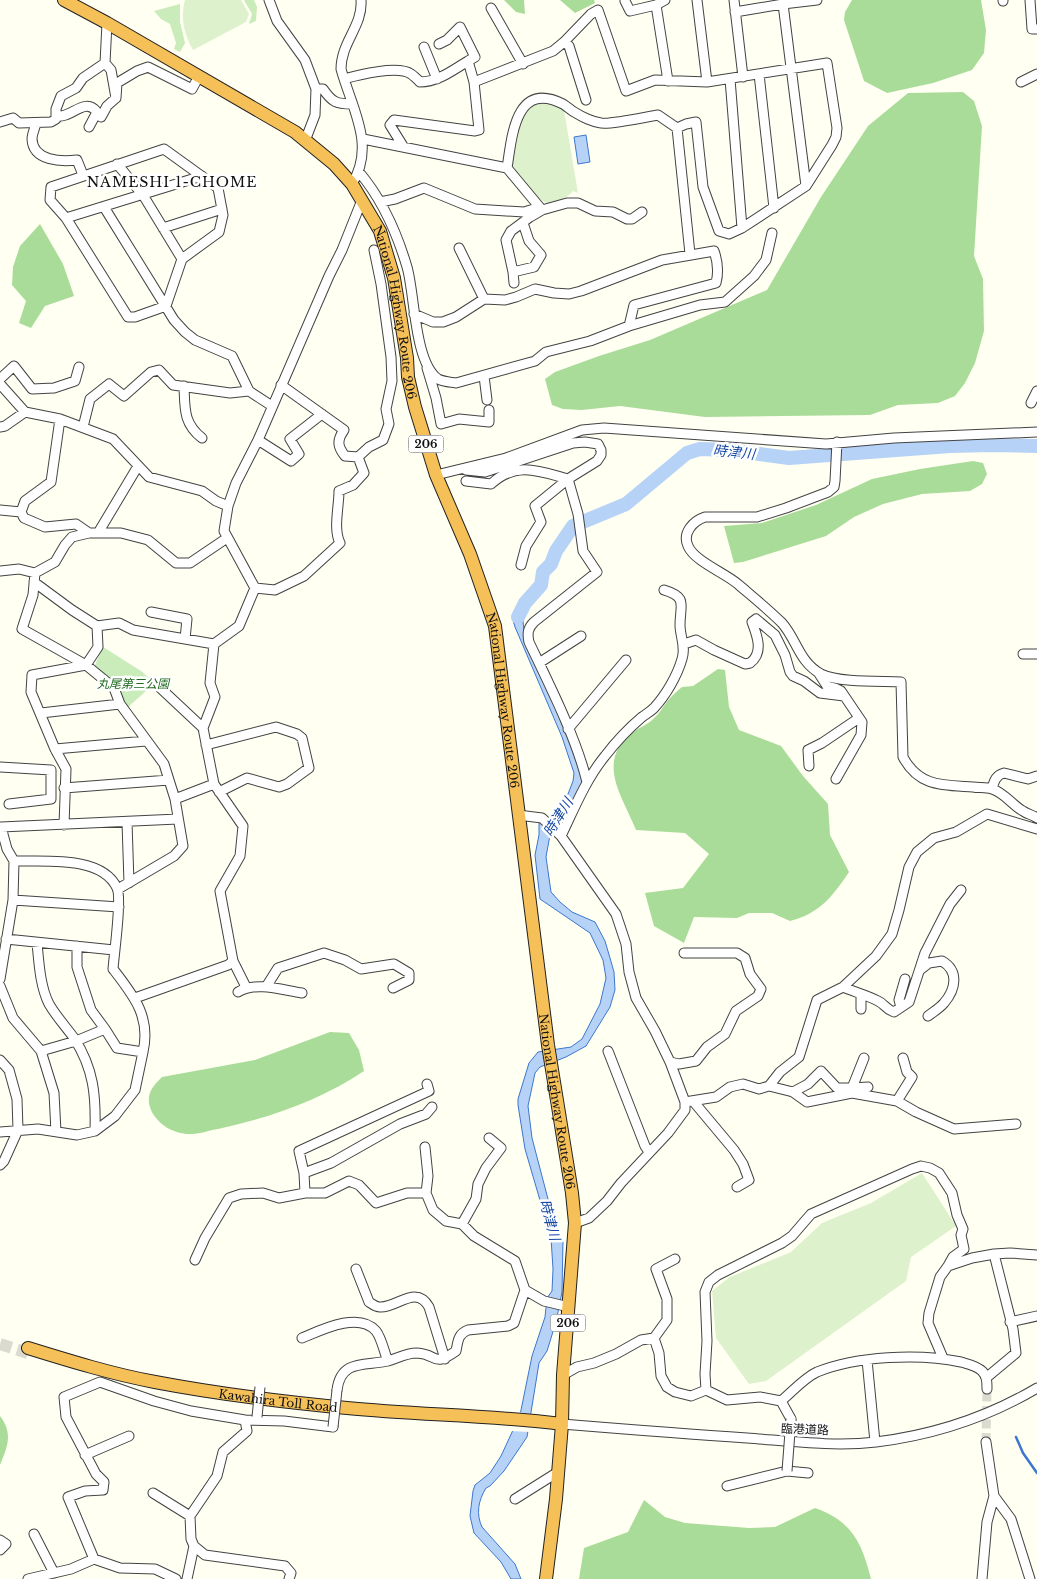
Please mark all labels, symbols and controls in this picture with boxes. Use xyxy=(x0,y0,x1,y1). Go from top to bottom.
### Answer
district label: NAMESHI 1-CHOME xyxy=(87,173,257,191)
street label: National Highway Route 206 xyxy=(371,222,420,401)
road number: 206 xyxy=(408,436,444,452)
water label: 時津川 xyxy=(712,441,758,463)
street label: National Highway Route 206 xyxy=(483,610,523,789)
park label: 丸尾第三公園 xyxy=(97,676,171,691)
water label: 時津川 xyxy=(539,793,578,840)
street label: National Highway Route 206 xyxy=(537,1013,579,1191)
water label: 時津川 xyxy=(536,1197,565,1245)
road number: 206 xyxy=(550,1315,586,1332)
street label: Kawahira Toll Road xyxy=(218,1385,338,1415)
street label: 臨港道路 xyxy=(781,1421,829,1437)

